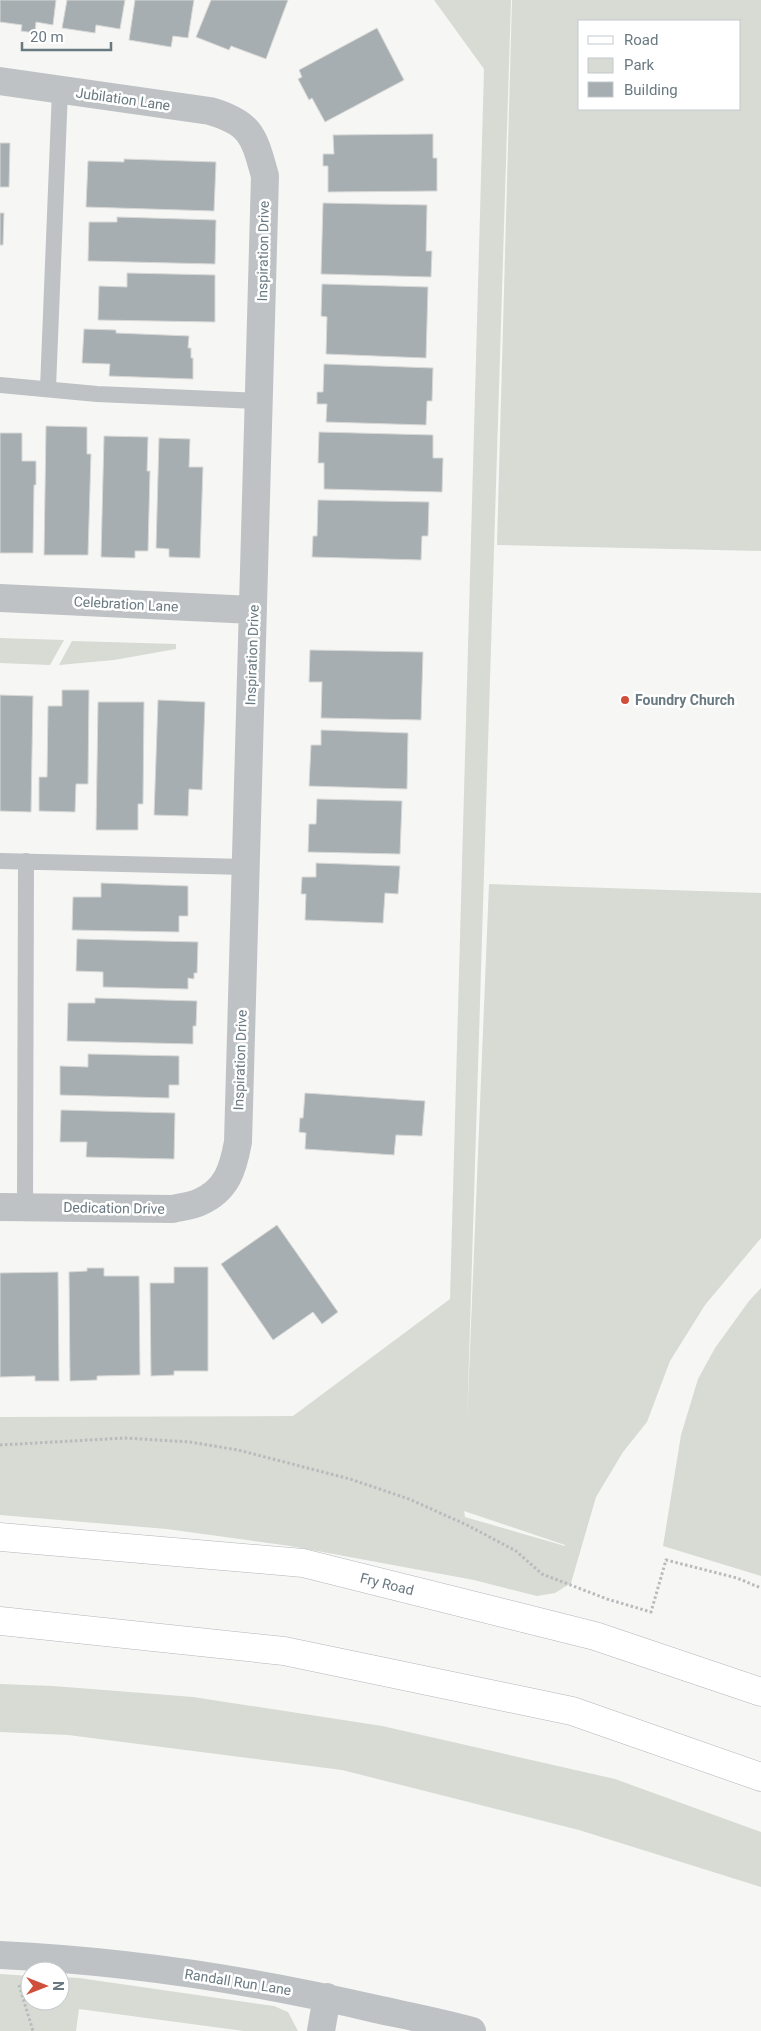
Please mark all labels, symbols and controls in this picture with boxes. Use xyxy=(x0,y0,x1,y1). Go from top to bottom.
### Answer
scale bar xyxy=(22,20,111,52)
legend xyxy=(578,20,741,110)
text: 20 m xyxy=(30,28,64,46)
text: Road xyxy=(624,31,658,49)
text: Park xyxy=(624,56,655,74)
text: Building xyxy=(624,81,678,99)
street label: Jubilation Lane xyxy=(75,84,171,114)
street label: Inspiration Drive xyxy=(254,200,272,302)
street label: Celebration Lane xyxy=(73,593,179,615)
street label: Inspiration Drive xyxy=(242,604,262,706)
place label: Foundry Church xyxy=(635,692,735,708)
marker: Foundry Church xyxy=(619,694,631,706)
street label: Inspiration Drive xyxy=(230,1009,250,1111)
street label: Dedication Drive xyxy=(63,1199,165,1217)
street label: Fry Road xyxy=(359,1570,415,1598)
north arrow xyxy=(20,1961,70,2011)
street label: Randall Run Lane xyxy=(184,1966,292,1998)
text: N xyxy=(50,1981,66,1991)

